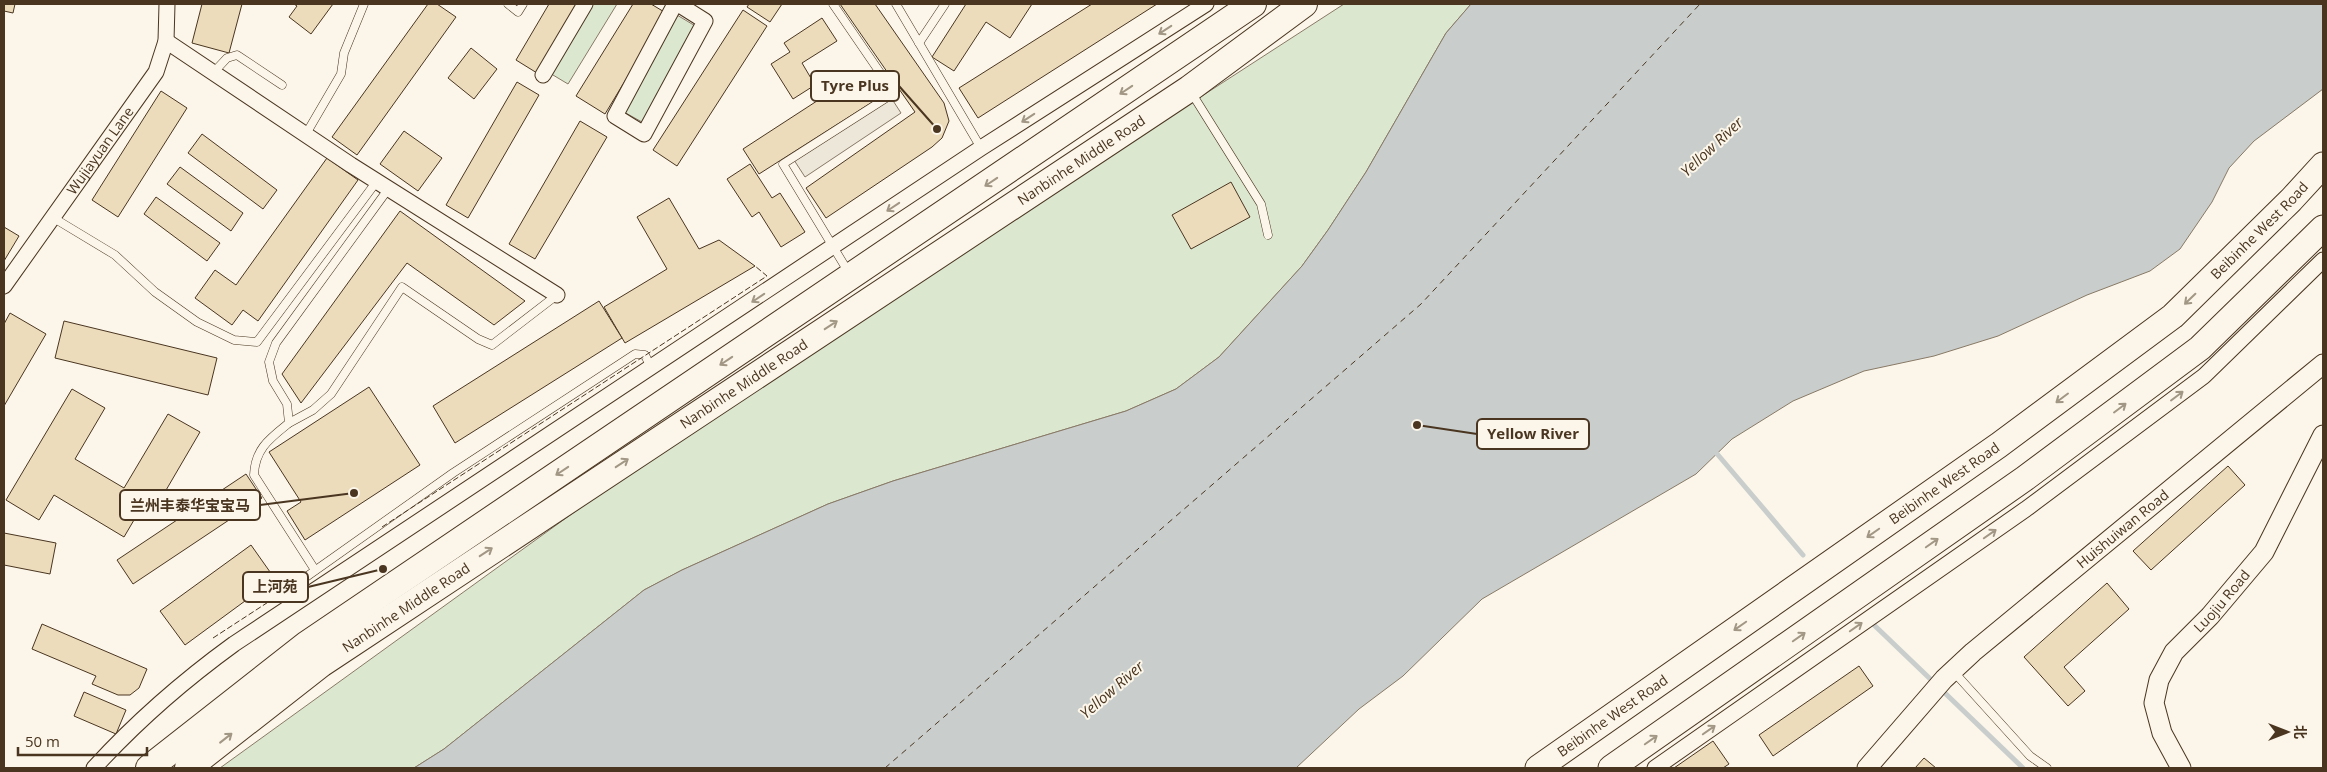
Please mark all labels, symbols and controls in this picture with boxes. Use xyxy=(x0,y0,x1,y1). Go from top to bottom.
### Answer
one-way arrow xyxy=(1159,25,1173,35)
callout: Tyre Plus xyxy=(811,71,899,101)
text: Tyre Plus xyxy=(821,75,889,95)
one-way arrow xyxy=(1119,85,1133,95)
street label: Wujiayuan Lane xyxy=(62,103,138,198)
street label: Nanbinhe Middle Road xyxy=(1014,111,1149,209)
water label: Yellow River xyxy=(1676,112,1748,180)
one-way arrow xyxy=(1022,113,1036,123)
one-way arrow xyxy=(984,177,998,187)
street label: Beibinhe West Road xyxy=(2206,177,2312,283)
one-way arrow xyxy=(886,202,900,212)
one-way arrow xyxy=(751,293,765,303)
one-way arrow xyxy=(2184,293,2197,305)
one-way arrow xyxy=(823,320,837,330)
street label: Nanbinhe Middle Road xyxy=(676,334,811,433)
one-way arrow xyxy=(719,356,733,366)
one-way arrow xyxy=(2170,391,2184,401)
one-way arrow xyxy=(2055,393,2069,403)
one-way arrow xyxy=(2113,402,2126,413)
callout: Yellow River xyxy=(1477,419,1589,449)
text: Yellow River xyxy=(1487,423,1579,443)
street label: Beibinhe West Road xyxy=(1885,438,2003,528)
one-way arrow xyxy=(615,458,629,468)
one-way arrow xyxy=(556,467,570,477)
street label: Huishuiwan Road xyxy=(2072,485,2172,572)
callout: 兰州丰泰华宝宝马 xyxy=(120,490,260,520)
text: 兰州丰泰华宝宝马 xyxy=(130,495,250,515)
one-way arrow xyxy=(1866,528,1880,538)
one-way arrow xyxy=(1982,529,1996,539)
one-way arrow xyxy=(1925,538,1938,549)
one-way arrow xyxy=(479,547,493,557)
street label: Nanbinhe Middle Road xyxy=(338,558,473,656)
street label: Luojiu Road xyxy=(2189,566,2254,636)
callout: 上河苑 xyxy=(243,572,308,602)
text: 上河苑 xyxy=(252,576,298,596)
one-way arrow xyxy=(1733,621,1747,631)
one-way arrow xyxy=(1849,622,1863,632)
one-way arrow xyxy=(1791,632,1805,642)
water label: Yellow River xyxy=(1075,655,1148,723)
street label: Beibinhe West Road xyxy=(1553,670,1671,761)
north arrow xyxy=(2262,707,2312,757)
scale bar xyxy=(18,724,146,756)
one-way arrow xyxy=(1702,725,1716,735)
text: 北 xyxy=(2291,725,2310,739)
text: 50 m xyxy=(25,731,60,751)
one-way arrow xyxy=(219,733,232,744)
one-way arrow xyxy=(1644,735,1658,745)

